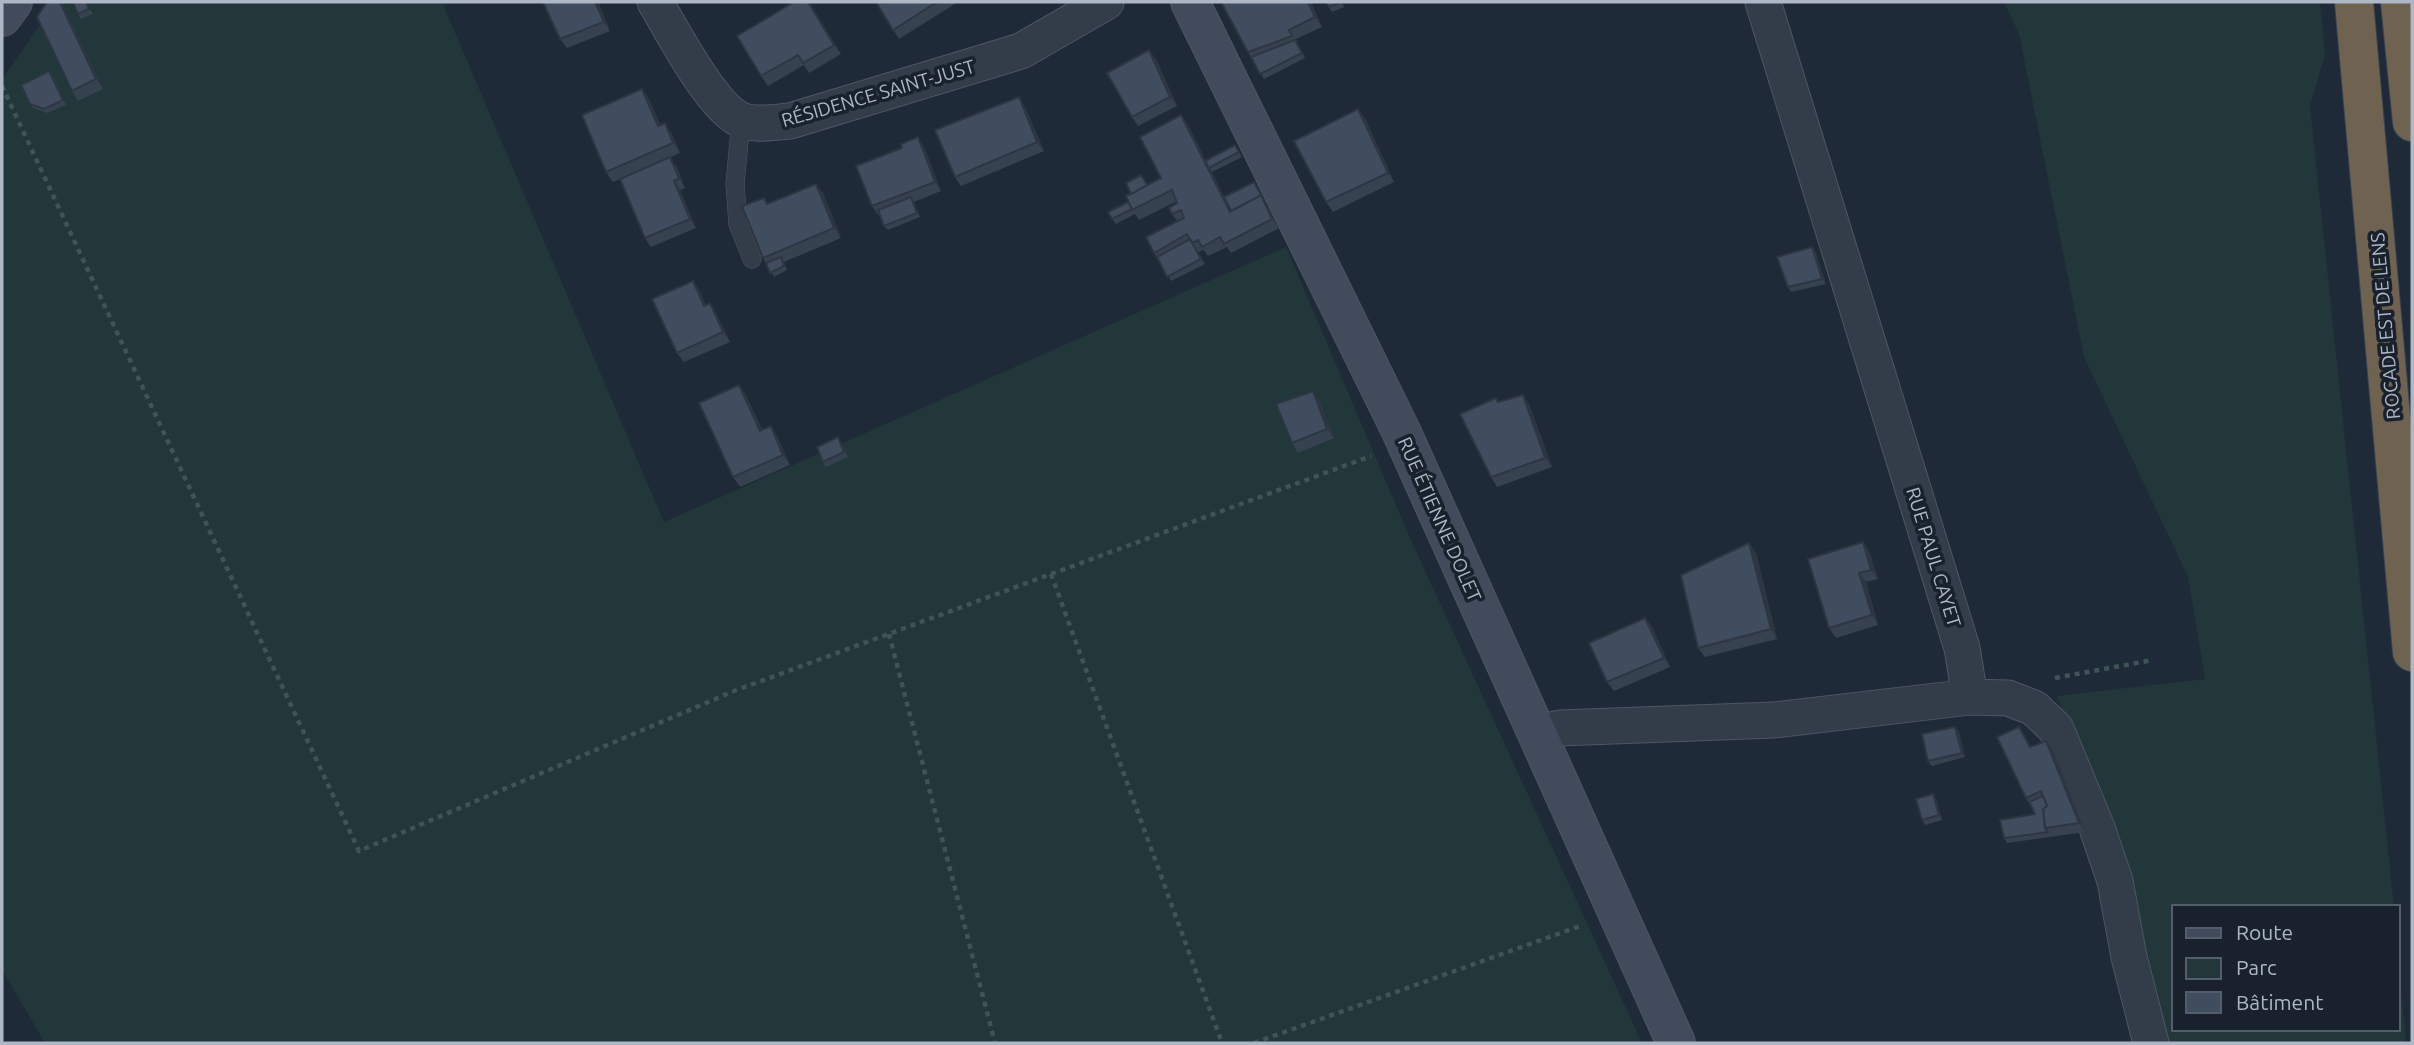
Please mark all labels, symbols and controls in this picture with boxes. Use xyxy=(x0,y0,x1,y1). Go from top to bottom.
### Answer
street label: RÉSIDENCE SAINT-JUST xyxy=(779,55,978,131)
street label: ROCADE EST DE LENS xyxy=(2366,232,2404,420)
street label: RUE ÉTIENNE DOLET xyxy=(1394,433,1486,605)
street label: RUE PAUL CAYET xyxy=(1902,484,1966,630)
legend xyxy=(2172,905,2400,1031)
text: Route xyxy=(2236,920,2293,944)
text: Parc xyxy=(2236,955,2277,979)
text: Bâtiment xyxy=(2236,990,2323,1014)

